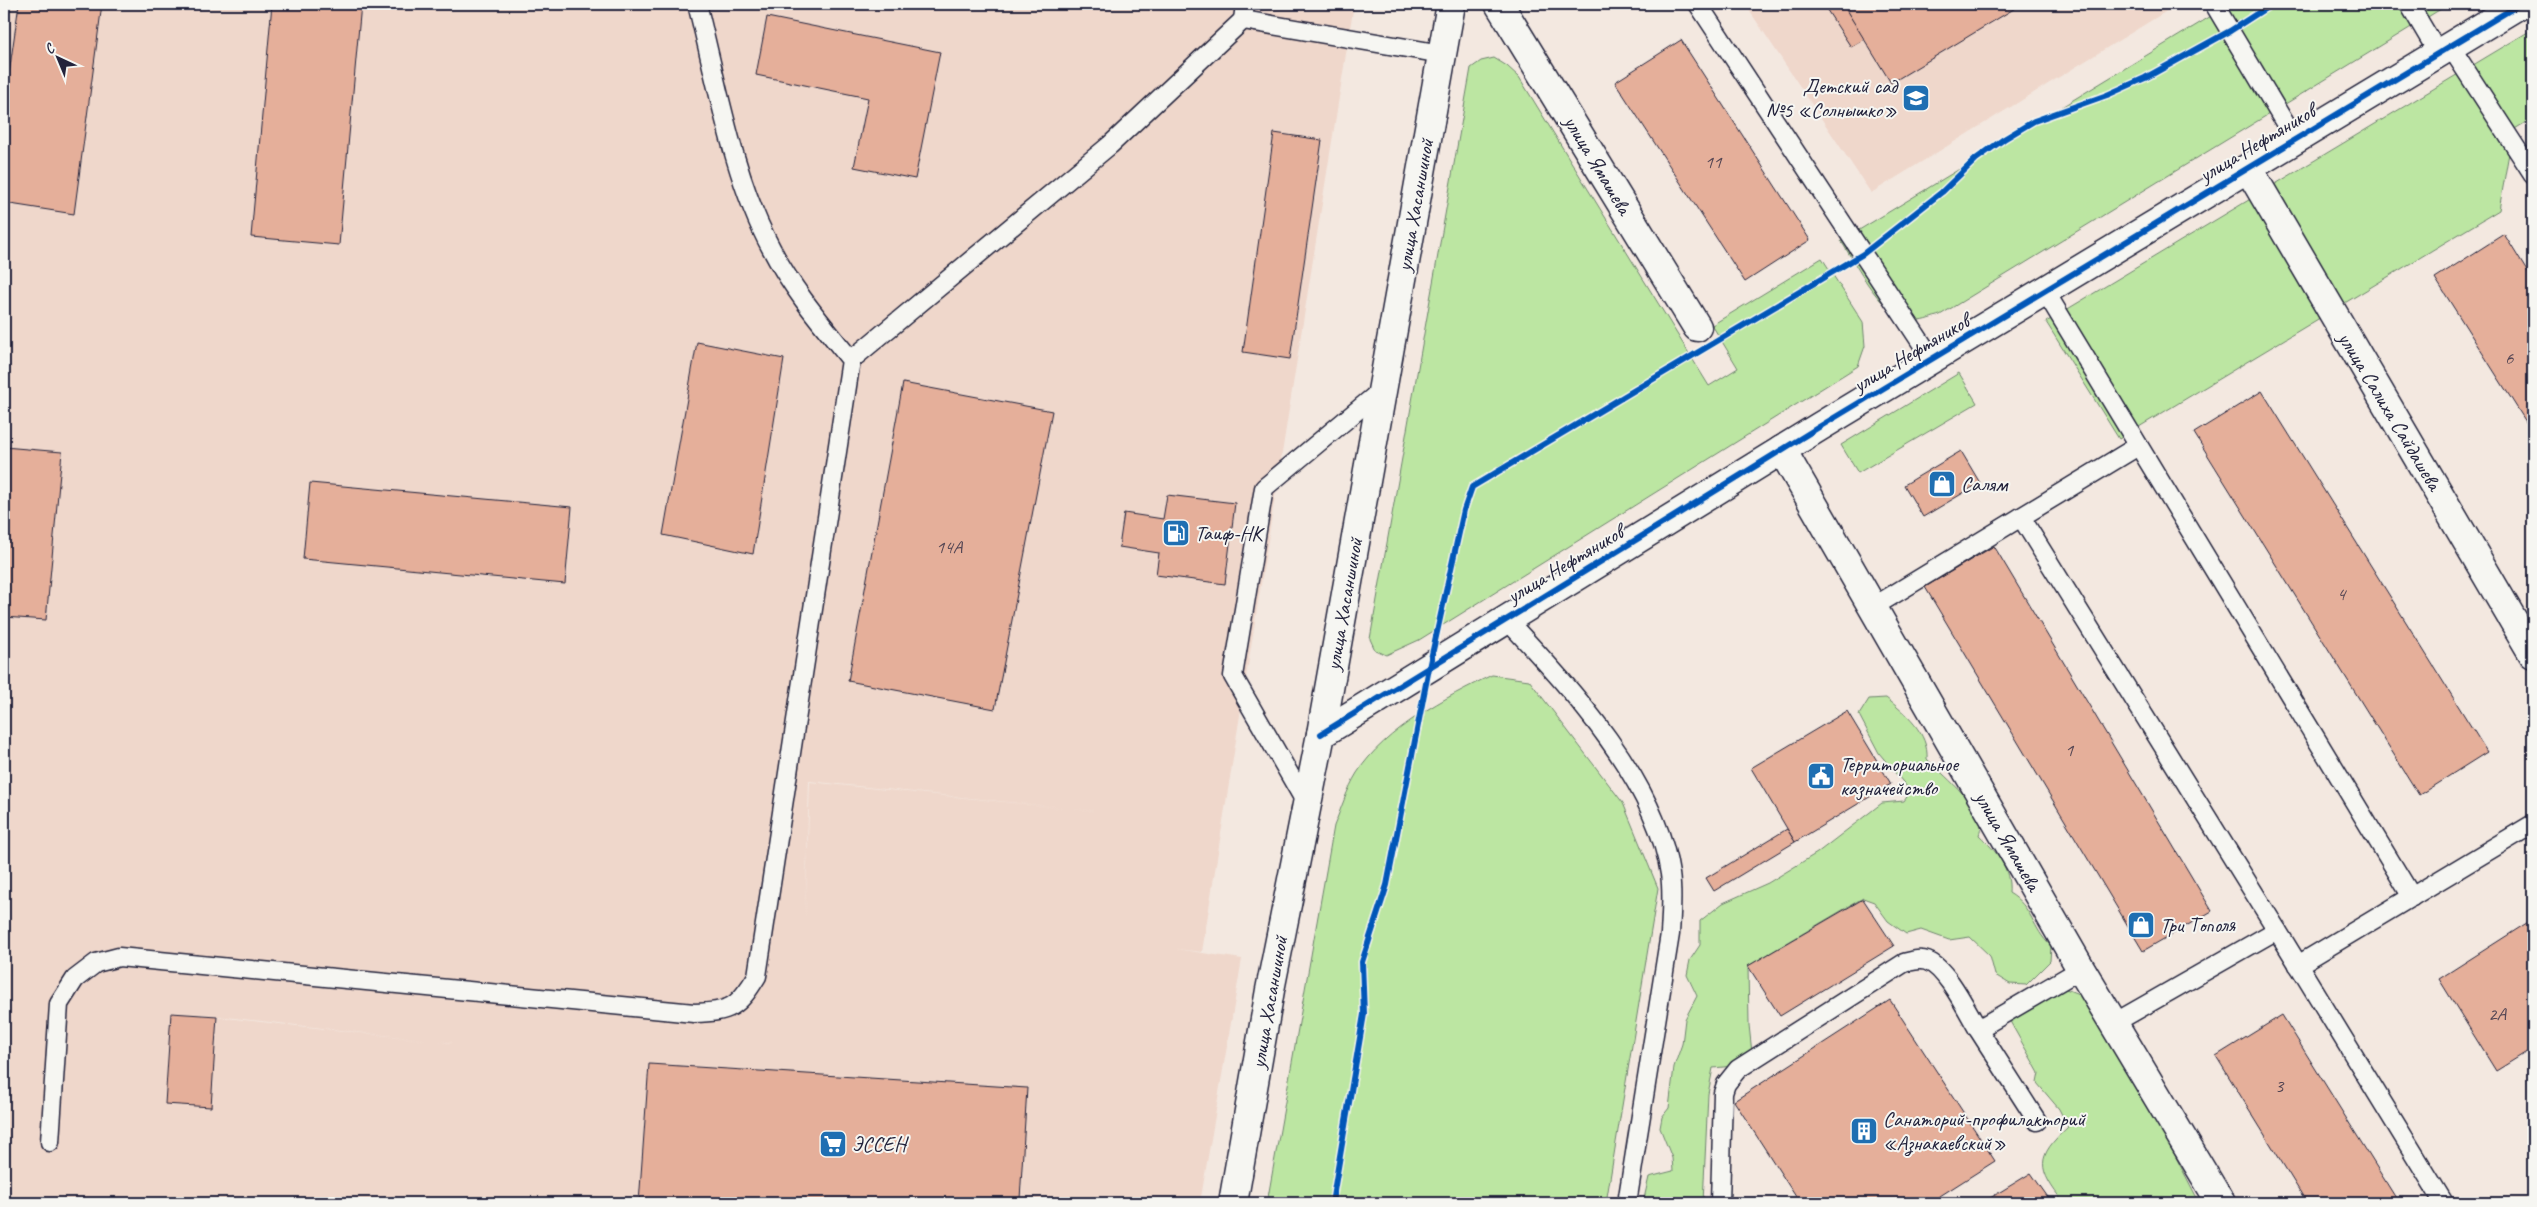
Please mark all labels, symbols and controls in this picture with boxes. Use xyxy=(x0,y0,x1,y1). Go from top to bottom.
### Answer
north arrow xyxy=(32,32,82,82)
text: С xyxy=(41,39,59,58)
place label: Детский сад №5 «Солнышко» xyxy=(1766,73,1899,123)
school or university icon: Детский сад №5 «Солнышко» xyxy=(1901,83,1931,113)
street label: улица Нефтяников xyxy=(2193,96,2324,189)
street label: улица Ямашева xyxy=(1557,109,1639,221)
street label: улица Хасаншиной xyxy=(1390,136,1440,275)
house number: 11 xyxy=(1704,150,1723,174)
street label: улица Нефтяников xyxy=(1847,306,1978,399)
street label: улица Салиха Сайдашева xyxy=(2331,325,2449,497)
house number: 6 xyxy=(2505,346,2515,370)
shop icon: Салям xyxy=(1927,469,1957,499)
place label: Салям xyxy=(1961,471,2009,497)
street label: улица Нефтяников xyxy=(1501,517,1632,610)
fuel station icon: Таиф-НК xyxy=(1161,518,1191,548)
place label: Таиф-НК xyxy=(1195,520,1265,546)
house number: 14А xyxy=(936,535,964,559)
street label: улица Хасаншиной xyxy=(1319,535,1369,674)
house number: 4 xyxy=(2337,582,2348,606)
house number: 1 xyxy=(2065,738,2075,762)
place label: Территориальное казначейство xyxy=(1840,751,1960,801)
public building icon: Территориальное казначейство xyxy=(1806,761,1836,791)
street label: улица Ямашева xyxy=(1968,785,2048,898)
shop icon: Три Тополя xyxy=(2126,910,2156,940)
place label: Три Тополя xyxy=(2160,912,2236,938)
street label: улица Хасаншиной xyxy=(1244,933,1294,1072)
house number: 2А xyxy=(2488,1002,2508,1026)
house number: 3 xyxy=(2275,1074,2285,1098)
place label: Санаторий-профилакторий «Азнакаевский» xyxy=(1883,1106,2087,1157)
building icon: Санаторий-профилакторий «Азнакаевский» xyxy=(1849,1116,1879,1146)
supermarket icon: ЭССЕН xyxy=(818,1129,848,1159)
place label: ЭССЕН xyxy=(852,1131,909,1157)

